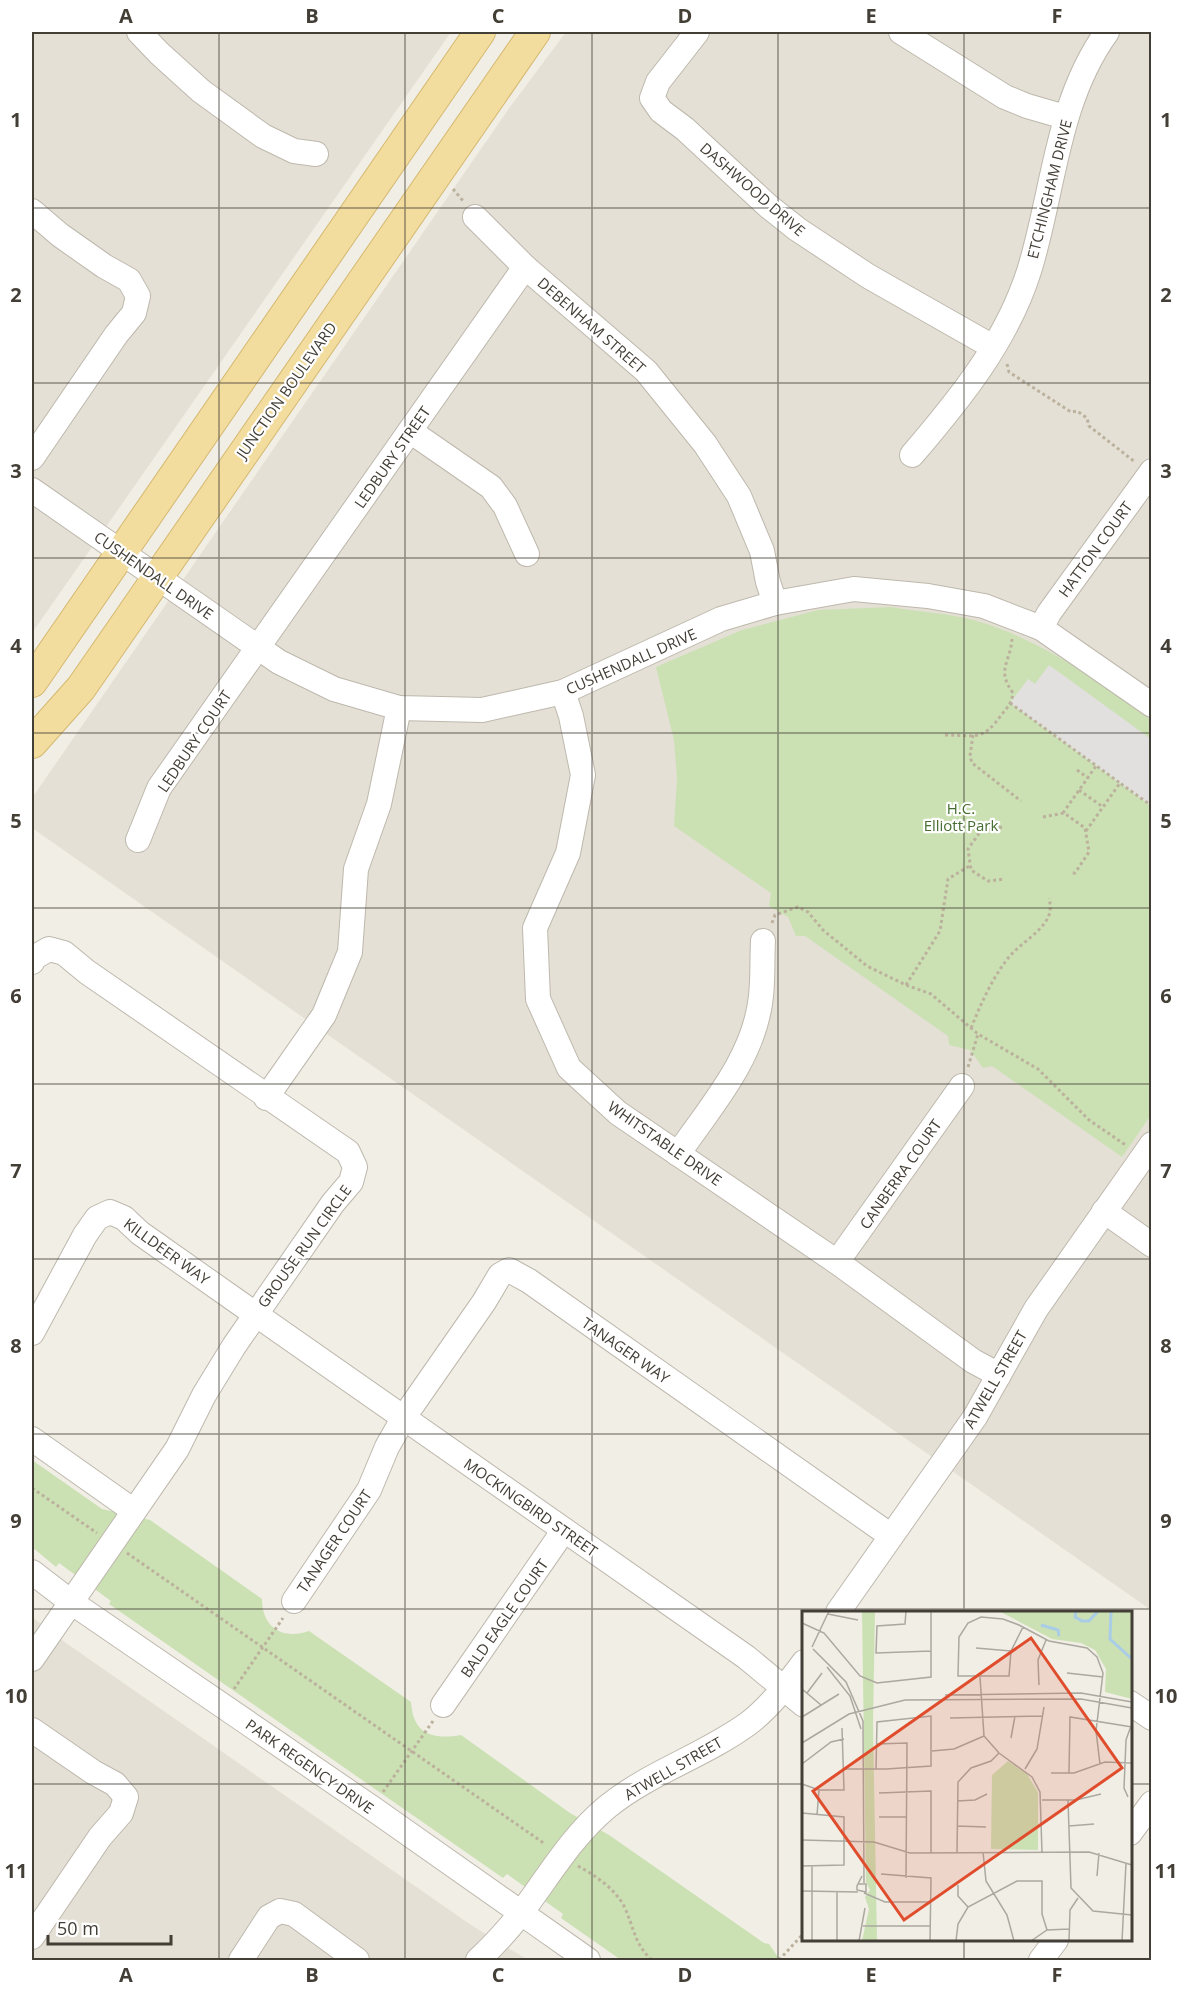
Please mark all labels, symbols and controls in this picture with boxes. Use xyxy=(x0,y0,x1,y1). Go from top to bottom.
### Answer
text: A xyxy=(119,2,133,29)
text: B xyxy=(305,2,319,29)
text: C xyxy=(492,2,505,29)
text: D xyxy=(678,2,692,29)
text: E xyxy=(865,2,877,29)
text: F xyxy=(1052,2,1062,29)
text: 1 xyxy=(10,106,22,133)
text: 1 xyxy=(1160,106,1172,133)
street label: ETCHINGHAM DRIVE xyxy=(1022,117,1076,261)
street label: DASHWOOD DRIVE xyxy=(696,138,810,240)
street label: DEBENHAM STREET xyxy=(534,272,651,378)
text: 2 xyxy=(10,281,22,308)
text: 2 xyxy=(1160,281,1172,308)
street label: JUNCTION BOULEVARD xyxy=(230,318,341,464)
street label: LEDBURY STREET xyxy=(349,402,435,512)
text: 3 xyxy=(10,457,22,484)
text: 3 xyxy=(1160,457,1172,484)
street label: HATTON COURT xyxy=(1054,497,1137,601)
street label: CUSHENDALL DRIVE xyxy=(91,526,217,624)
street label: CUSHENDALL DRIVE xyxy=(563,623,699,699)
text: 4 xyxy=(10,632,22,659)
text: 4 xyxy=(1160,632,1172,659)
street label: LEDBURY COURT xyxy=(152,686,236,796)
park label: H.C. Elliott Park xyxy=(924,798,998,835)
text: 5 xyxy=(10,807,22,834)
text: 5 xyxy=(1160,807,1172,834)
text: 6 xyxy=(10,982,22,1009)
text: 6 xyxy=(1160,982,1172,1009)
street label: WHITSTABLE DRIVE xyxy=(604,1096,726,1190)
street label: CANBERRA COURT xyxy=(855,1115,946,1233)
text: 7 xyxy=(10,1157,22,1184)
text: 7 xyxy=(1160,1157,1172,1184)
street label: GROUSE RUN CIRCLE xyxy=(253,1181,355,1311)
street label: KILLDEER WAY xyxy=(120,1213,214,1289)
street label: TANAGER WAY xyxy=(578,1312,674,1388)
street label: ATWELL STREET xyxy=(959,1326,1032,1432)
text: 8 xyxy=(10,1332,22,1359)
text: 8 xyxy=(1160,1332,1172,1359)
street label: MOCKINGBIRD STREET xyxy=(460,1453,602,1561)
street label: TANAGER COURT xyxy=(292,1485,376,1597)
text: 9 xyxy=(10,1507,22,1534)
text: 9 xyxy=(1160,1507,1172,1534)
street label: BALD EAGLE COURT xyxy=(456,1554,553,1681)
inset map xyxy=(802,1611,1132,1941)
text: 10 xyxy=(5,1682,27,1709)
text: 10 xyxy=(1155,1682,1177,1709)
street label: PARK REGENCY DRIVE xyxy=(242,1714,378,1818)
street label: ATWELL STREET xyxy=(620,1731,726,1804)
text: 11 xyxy=(5,1857,27,1884)
text: 11 xyxy=(1155,1857,1177,1884)
scale bar xyxy=(48,1908,171,1946)
text: 50 m xyxy=(57,1916,99,1940)
text: A xyxy=(119,1961,133,1988)
text: B xyxy=(305,1961,319,1988)
text: C xyxy=(492,1961,505,1988)
text: D xyxy=(678,1961,692,1988)
text: E xyxy=(865,1961,877,1988)
text: F xyxy=(1052,1961,1062,1988)

